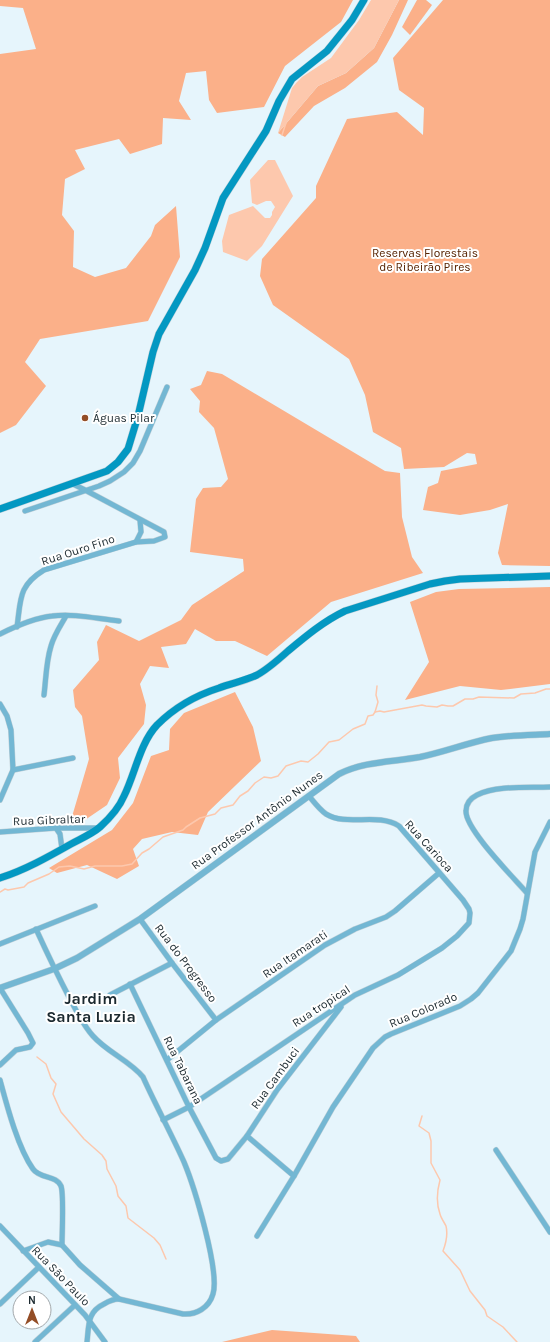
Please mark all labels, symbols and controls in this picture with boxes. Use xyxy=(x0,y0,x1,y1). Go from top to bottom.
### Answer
park label: Reservas Florestais de Ribeirão Pires xyxy=(372,246,478,274)
place label: Águas Pilar xyxy=(93,410,155,425)
marker: Águas Pilar xyxy=(80,413,90,423)
street label: Rua Ouro Fino xyxy=(39,532,117,568)
street label: Rua Professor Antônio Nunes xyxy=(189,768,325,872)
street label: Rua Gibraltar xyxy=(13,812,86,828)
street label: Rua Carioca xyxy=(402,817,456,875)
street label: Rua do Progresso xyxy=(152,921,220,1005)
street label: Rua Itamarati xyxy=(260,927,330,981)
street label: Rua tropical xyxy=(289,982,353,1030)
district label: Jardim Santa Luzia xyxy=(46,989,136,1026)
street label: Rua Colorado xyxy=(387,989,459,1031)
street label: Rua Tabarana xyxy=(160,1034,206,1106)
street label: Rua Cambuci xyxy=(248,1044,302,1112)
street label: Rua São Paulo xyxy=(29,1243,93,1309)
north arrow xyxy=(12,1290,52,1330)
text: N xyxy=(28,1294,36,1307)

